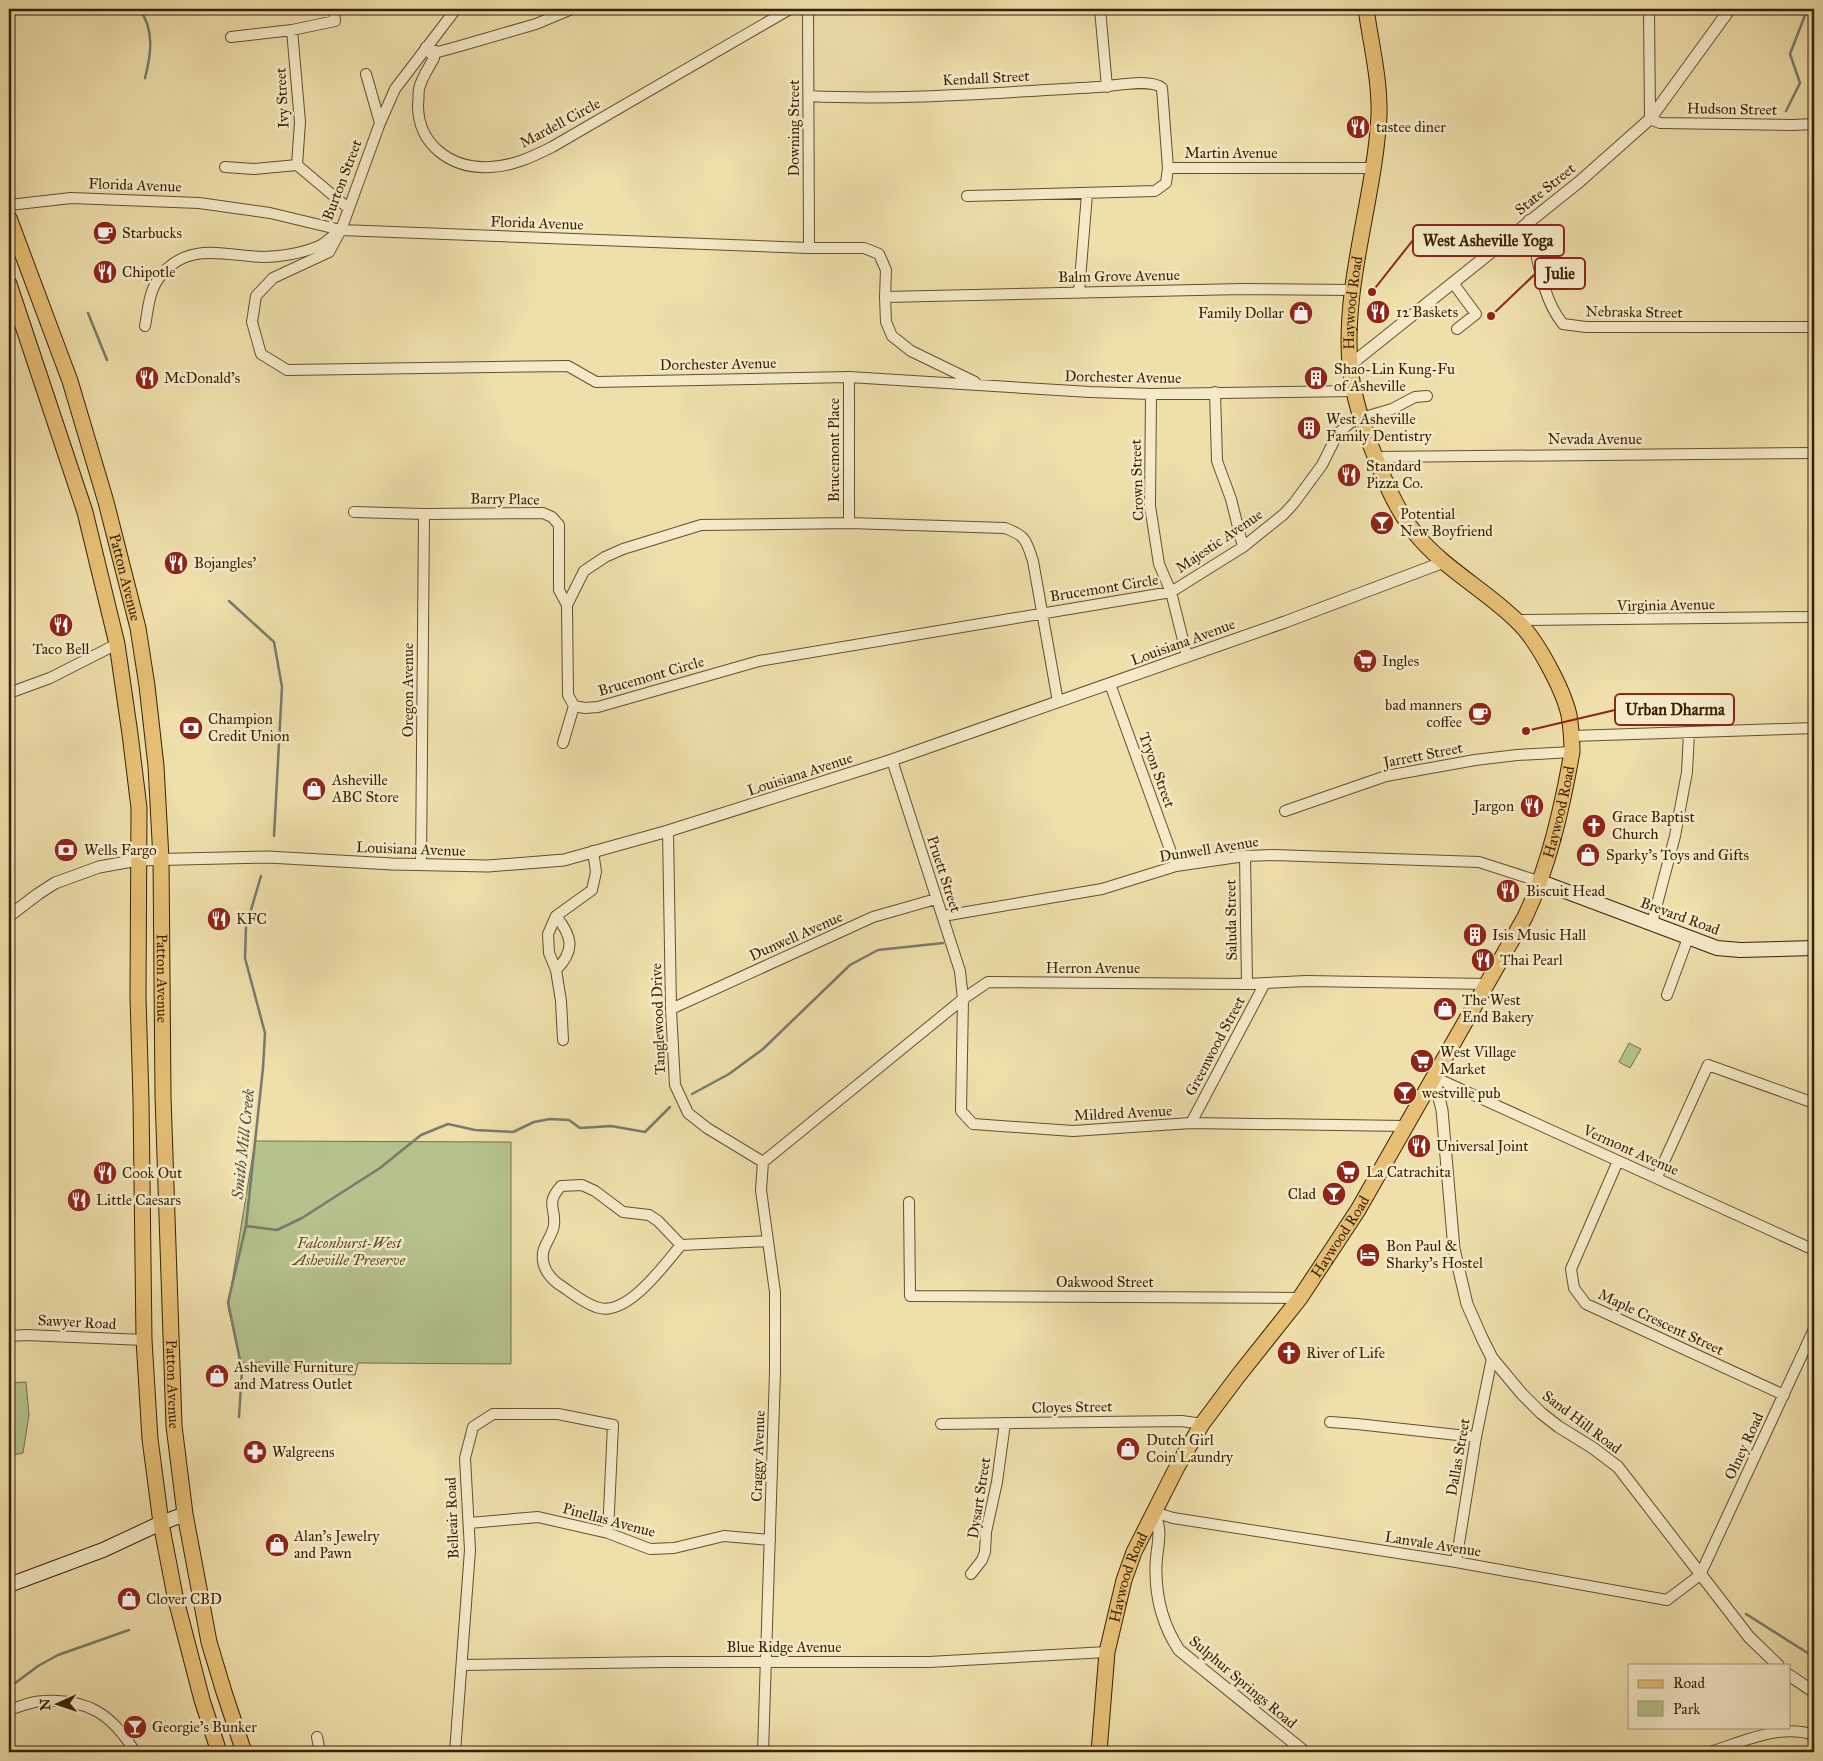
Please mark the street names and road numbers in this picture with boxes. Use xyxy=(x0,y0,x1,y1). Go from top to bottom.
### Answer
street label: Ivy Street xyxy=(271,66,293,129)
street label: Kendall Street xyxy=(942,67,1031,89)
street label: Downing Street xyxy=(785,79,803,177)
street label: Mardell Circle xyxy=(516,94,604,152)
street label: Hudson Street xyxy=(1687,99,1778,119)
street label: Burton Street xyxy=(318,136,366,223)
street label: Martin Avenue xyxy=(1184,144,1278,162)
street label: State Street xyxy=(1511,159,1579,219)
street label: Florida Avenue xyxy=(88,174,182,196)
street label: Florida Avenue xyxy=(490,212,584,234)
street label: Haywood Road xyxy=(1340,254,1366,350)
street label: Balm Grove Avenue xyxy=(1058,266,1180,286)
street label: Nebraska Street xyxy=(1585,302,1683,322)
street label: Dorchester Avenue xyxy=(659,354,777,374)
street label: Dorchester Avenue xyxy=(1064,367,1182,387)
street label: Brucemont Place xyxy=(825,398,843,502)
street label: Nevada Avenue xyxy=(1548,430,1642,448)
street label: Crown Street xyxy=(1127,438,1147,521)
street label: Barry Place xyxy=(470,489,540,509)
street label: Majestic Avenue xyxy=(1172,505,1266,577)
street label: Patton Avenue xyxy=(105,532,145,623)
street label: Brucemont Circle xyxy=(1049,571,1159,605)
street label: Virginia Avenue xyxy=(1616,595,1715,615)
street label: Louisiana Avenue xyxy=(1128,615,1238,669)
street label: Oregon Avenue xyxy=(399,643,417,737)
street label: Brucemont Circle xyxy=(596,652,706,700)
street label: Tryon Street xyxy=(1135,730,1179,811)
street label: Jarrett Street xyxy=(1380,738,1465,773)
street label: Louisiana Avenue xyxy=(745,749,855,799)
street label: Haywood Road xyxy=(1539,764,1578,860)
street label: Dunwell Avenue xyxy=(1158,832,1260,866)
street label: Pruett Street xyxy=(923,833,965,915)
street label: Louisiana Avenue xyxy=(356,838,466,860)
street label: Saluda Street xyxy=(1221,879,1241,961)
street label: Brevard Road xyxy=(1638,893,1723,939)
street label: Dunwell Avenue xyxy=(747,907,845,965)
street label: Patton Avenue xyxy=(153,934,171,1023)
street label: Herron Avenue xyxy=(1046,959,1140,977)
street label: Tanglewood Drive xyxy=(647,963,669,1075)
street label: Greenwood Street xyxy=(1181,993,1249,1099)
street label: Mildred Avenue xyxy=(1073,1101,1173,1125)
street label: Vermont Avenue xyxy=(1579,1120,1682,1179)
street label: Haywood Road xyxy=(1307,1192,1373,1281)
street label: Oakwood Street xyxy=(1056,1273,1155,1291)
street label: Maple Crescent Street xyxy=(1595,1285,1727,1359)
street label: Sawyer Road xyxy=(37,1311,117,1333)
street label: Patton Avenue xyxy=(162,1339,183,1429)
street label: Sand Hill Road xyxy=(1539,1386,1625,1458)
street label: Cloyes Street xyxy=(1031,1397,1113,1417)
street label: Olney Road xyxy=(1721,1409,1768,1482)
street label: Craggy Avenue xyxy=(747,1410,769,1502)
street label: Dallas Street xyxy=(1442,1416,1474,1497)
street label: Dysart Street xyxy=(964,1455,994,1540)
street label: Belleair Road xyxy=(442,1476,462,1559)
street label: Pinellas Avenue xyxy=(561,1499,657,1541)
street label: Lanvale Avenue xyxy=(1384,1527,1482,1561)
street label: Haywood Road xyxy=(1105,1529,1152,1624)
street label: Sulphur Springs Road xyxy=(1186,1632,1301,1733)
street label: Blue Ridge Avenue xyxy=(726,1638,842,1656)

